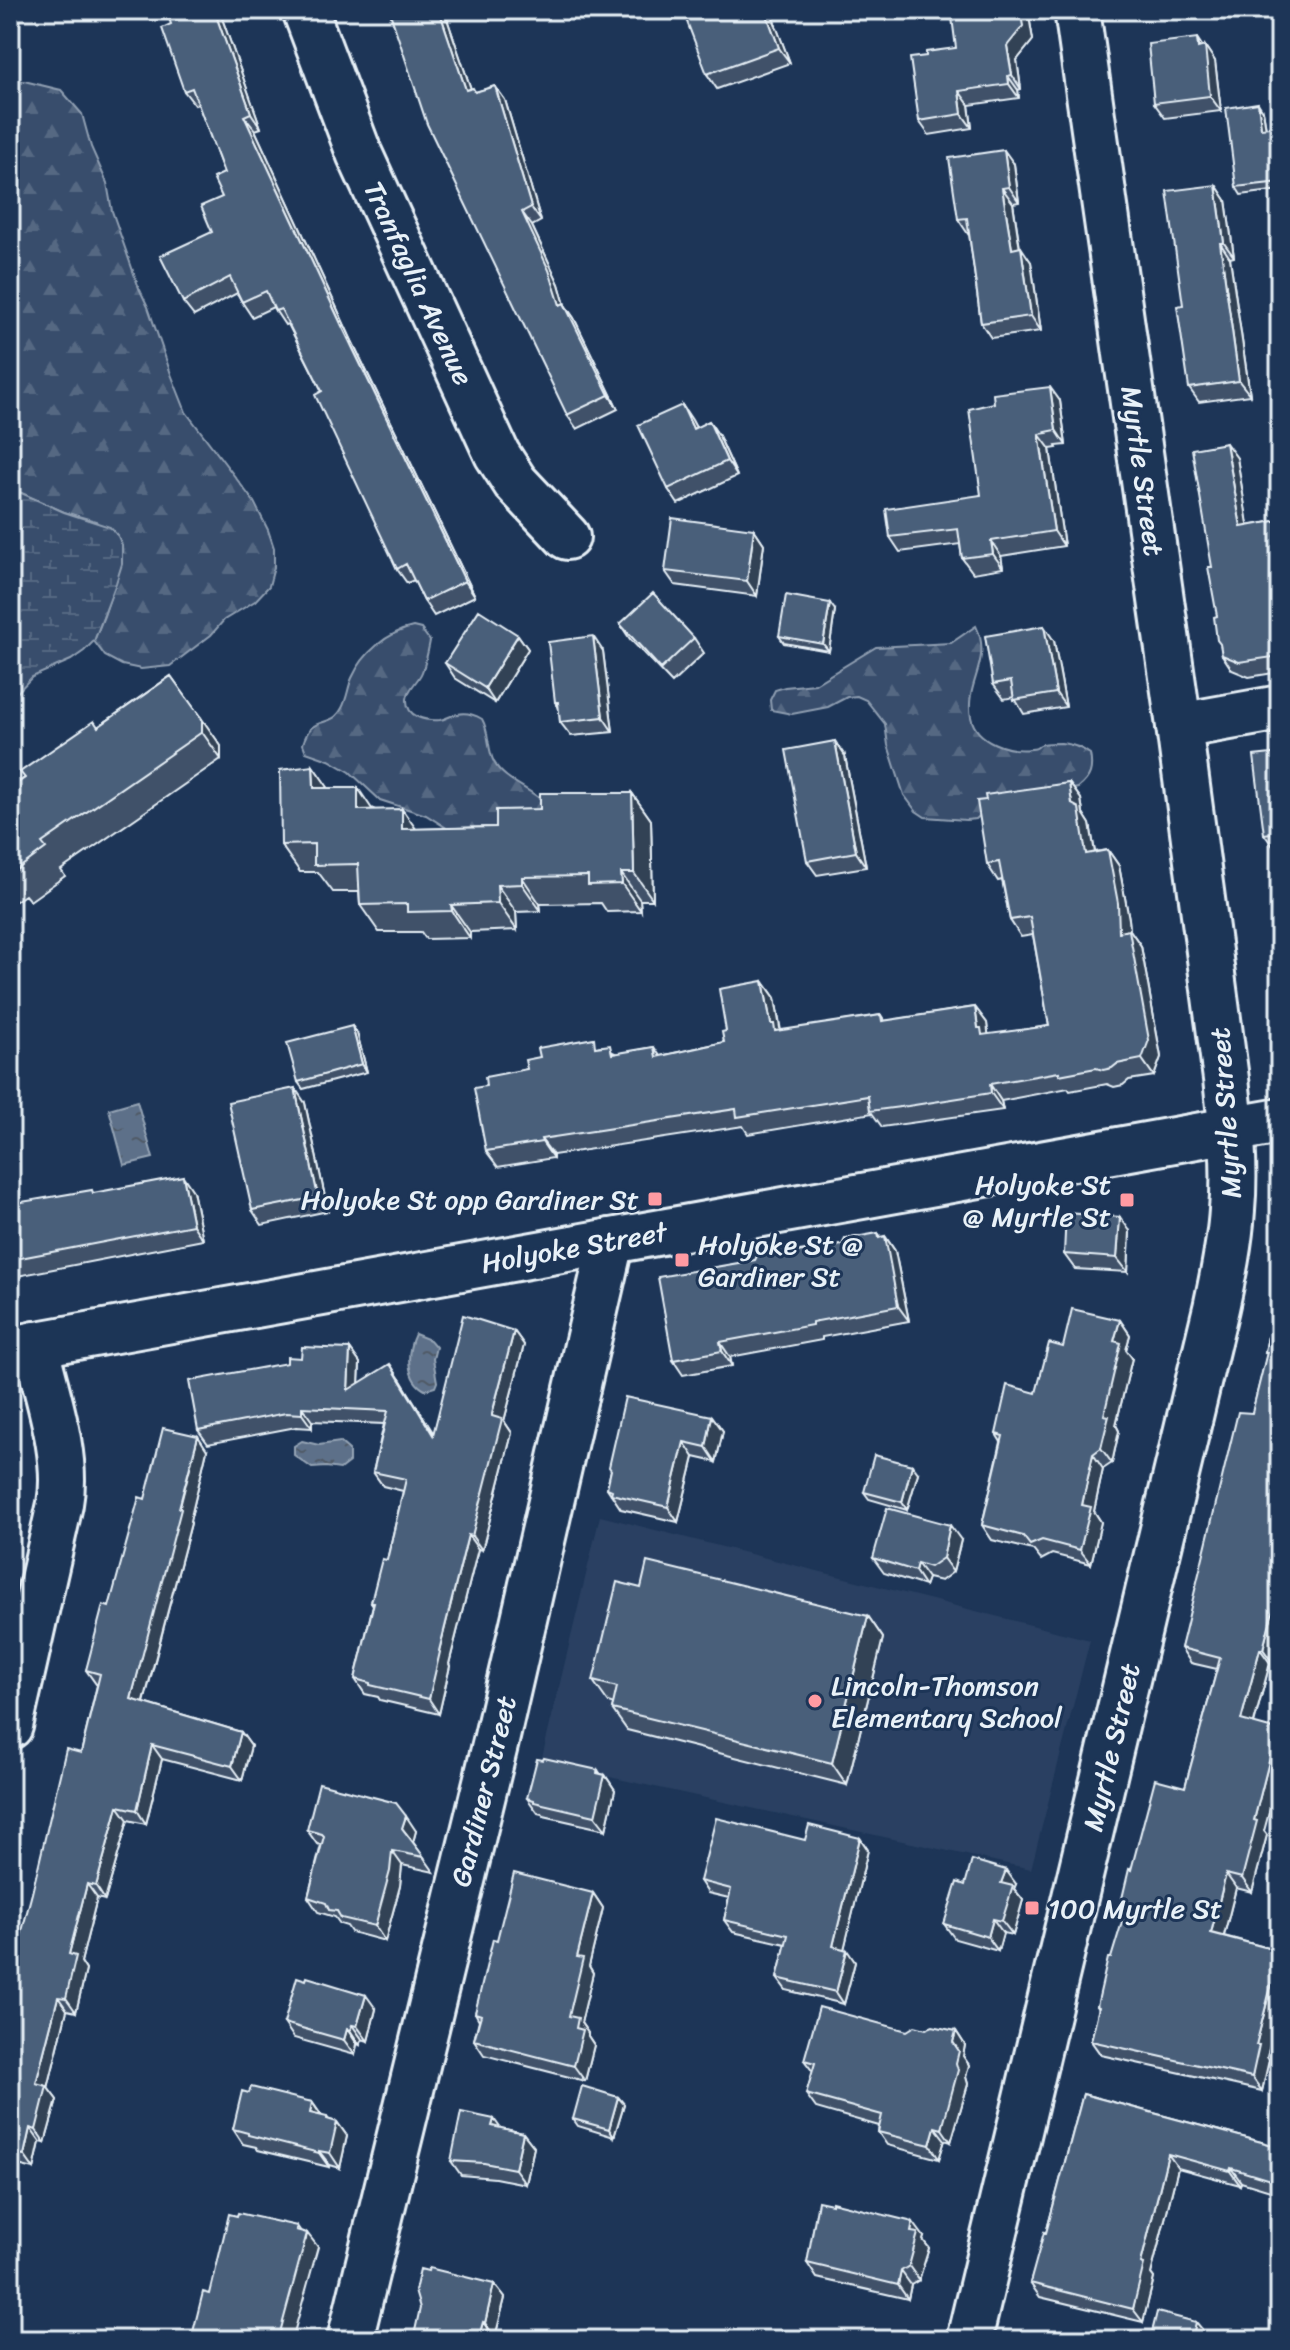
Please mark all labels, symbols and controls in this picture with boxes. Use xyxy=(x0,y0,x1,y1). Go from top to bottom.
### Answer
street label: Tranfaglia Avenue xyxy=(350,173,488,394)
street label: Myrtle Street xyxy=(1106,383,1179,559)
street label: Myrtle Street xyxy=(1195,1026,1256,1200)
place label: Holyoke St @ Myrtle St xyxy=(963,1160,1111,1241)
place label: Holyoke St opp Gardiner St xyxy=(301,1175,639,1224)
marker: Holyoke St opp Gardiner St xyxy=(646,1190,664,1208)
marker: Holyoke St @ Myrtle St xyxy=(1118,1191,1136,1209)
street label: Holyoke Street xyxy=(477,1207,673,1288)
place label: Holyoke St @ Gardiner St xyxy=(698,1220,863,1301)
marker: Holyoke St @ Gardiner St xyxy=(673,1251,691,1269)
street label: Myrtle Street xyxy=(1068,1658,1155,1836)
place label: Lincoln-Thomson Elementary School xyxy=(831,1661,1063,1742)
street label: Gardiner Street xyxy=(436,1690,531,1892)
marker: Lincoln-Thomson Elementary School xyxy=(806,1692,824,1710)
place label: 100 Myrtle St xyxy=(1048,1884,1222,1933)
marker: 100 Myrtle St xyxy=(1023,1899,1041,1917)

